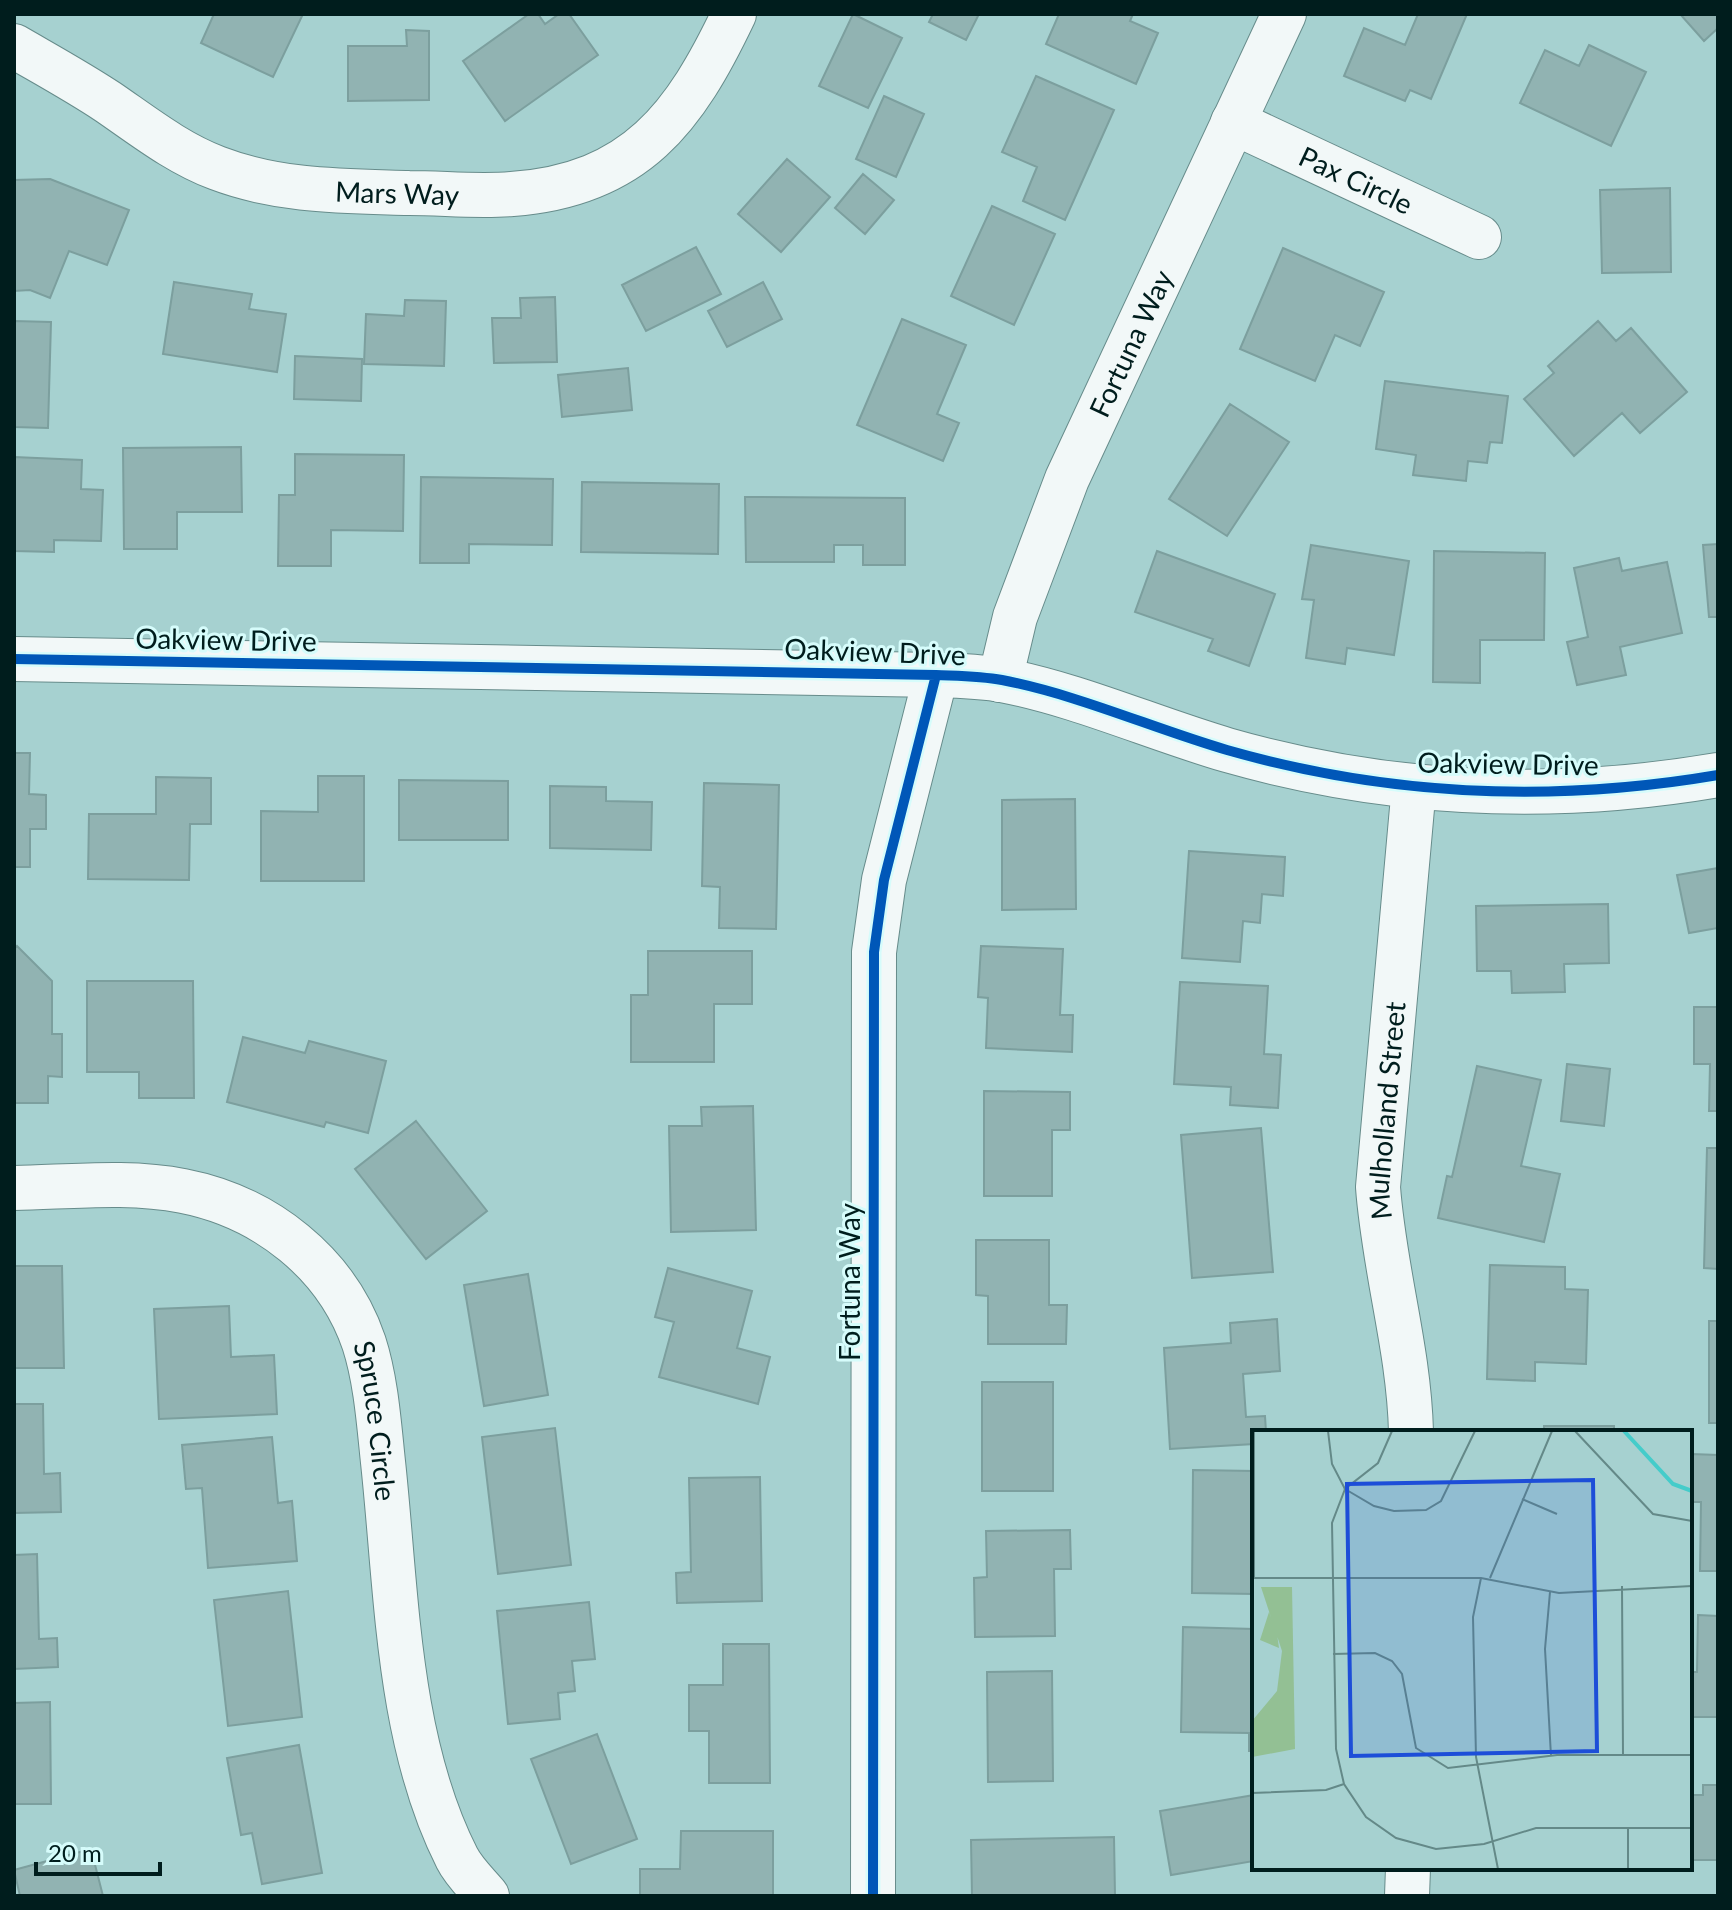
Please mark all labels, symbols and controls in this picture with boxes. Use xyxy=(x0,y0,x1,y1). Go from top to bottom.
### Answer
street label: Pax Circle xyxy=(1294,139,1418,221)
street label: Mars Way xyxy=(334,174,460,212)
street label: Fortuna Way xyxy=(1081,264,1179,422)
street label: Oakview Drive xyxy=(135,620,317,658)
street label: Oakview Drive xyxy=(784,631,966,671)
street label: Oakview Drive xyxy=(1417,744,1599,782)
street label: Mulholland Street xyxy=(1360,1000,1412,1222)
street label: Fortuna Way xyxy=(832,1202,866,1361)
street label: Spruce Circle xyxy=(347,1337,404,1502)
inset map xyxy=(1252,1430,1692,1870)
scale bar xyxy=(36,1826,160,1876)
text: 20 m xyxy=(48,1838,102,1867)

